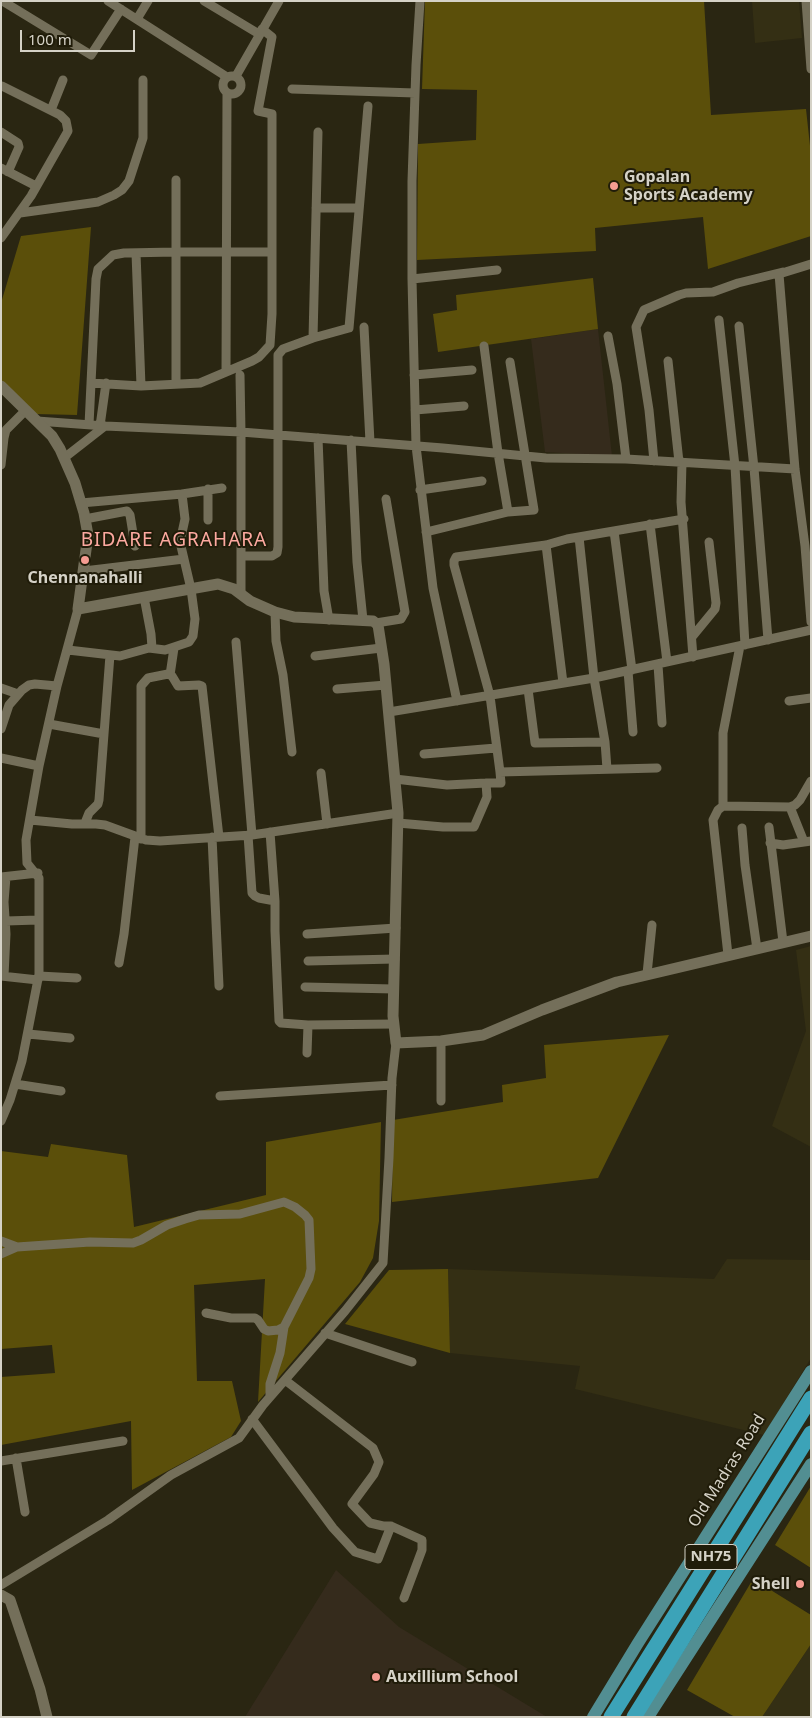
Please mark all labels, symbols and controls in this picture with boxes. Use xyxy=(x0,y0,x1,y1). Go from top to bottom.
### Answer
scale bar xyxy=(22,20,138,52)
text: 100 m xyxy=(28,29,72,49)
place label: Gopalan Sports Academy xyxy=(624,167,753,205)
marker: Gopalan Sports Academy xyxy=(608,180,620,192)
district label: BIDARE AGRAHARA xyxy=(79,530,269,552)
marker: Chennanahalli xyxy=(79,554,91,566)
place label: Chennanahalli xyxy=(28,568,142,588)
street label: Old Madras Road xyxy=(685,1411,769,1531)
road number: NH75 xyxy=(685,1544,737,1570)
place label: Shell xyxy=(752,1574,790,1594)
marker: Shell xyxy=(794,1578,806,1590)
place label: Auxillium School xyxy=(386,1667,518,1687)
marker: Auxillium School xyxy=(370,1671,382,1683)

